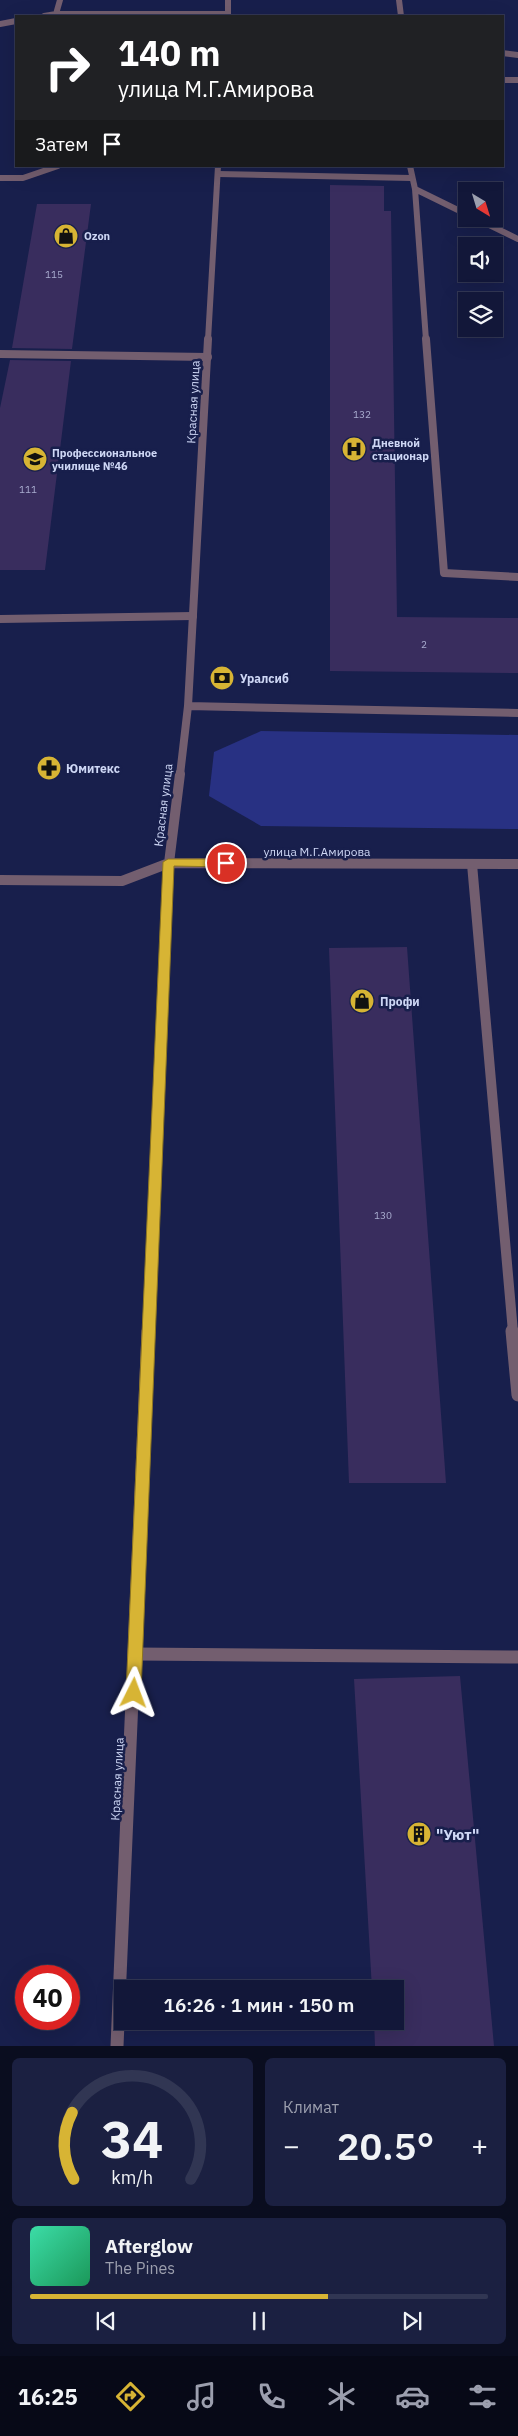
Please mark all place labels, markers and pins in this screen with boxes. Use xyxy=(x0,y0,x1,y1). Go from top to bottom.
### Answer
shop icon: Ozon xyxy=(53,223,79,249)
place label: Ozon xyxy=(84,229,110,243)
hospital icon: Дневной стационар xyxy=(341,436,367,462)
place label: Дневной стационар xyxy=(372,436,429,463)
school or university icon: Профессиональное училище №46 xyxy=(22,446,48,472)
place label: Профессиональное училище №46 xyxy=(52,446,157,473)
bank icon: Уралсиб xyxy=(209,665,235,691)
place label: Уралсиб xyxy=(240,671,289,686)
pharmacy icon: Юмитекс xyxy=(36,755,62,781)
place label: Юмитекс xyxy=(66,761,120,776)
pin xyxy=(205,842,247,884)
shop icon: Профи xyxy=(349,988,375,1014)
place label: Профи xyxy=(380,994,420,1009)
building icon: "Уют" xyxy=(406,1821,432,1847)
place label: "Уют" xyxy=(436,1825,480,1844)

